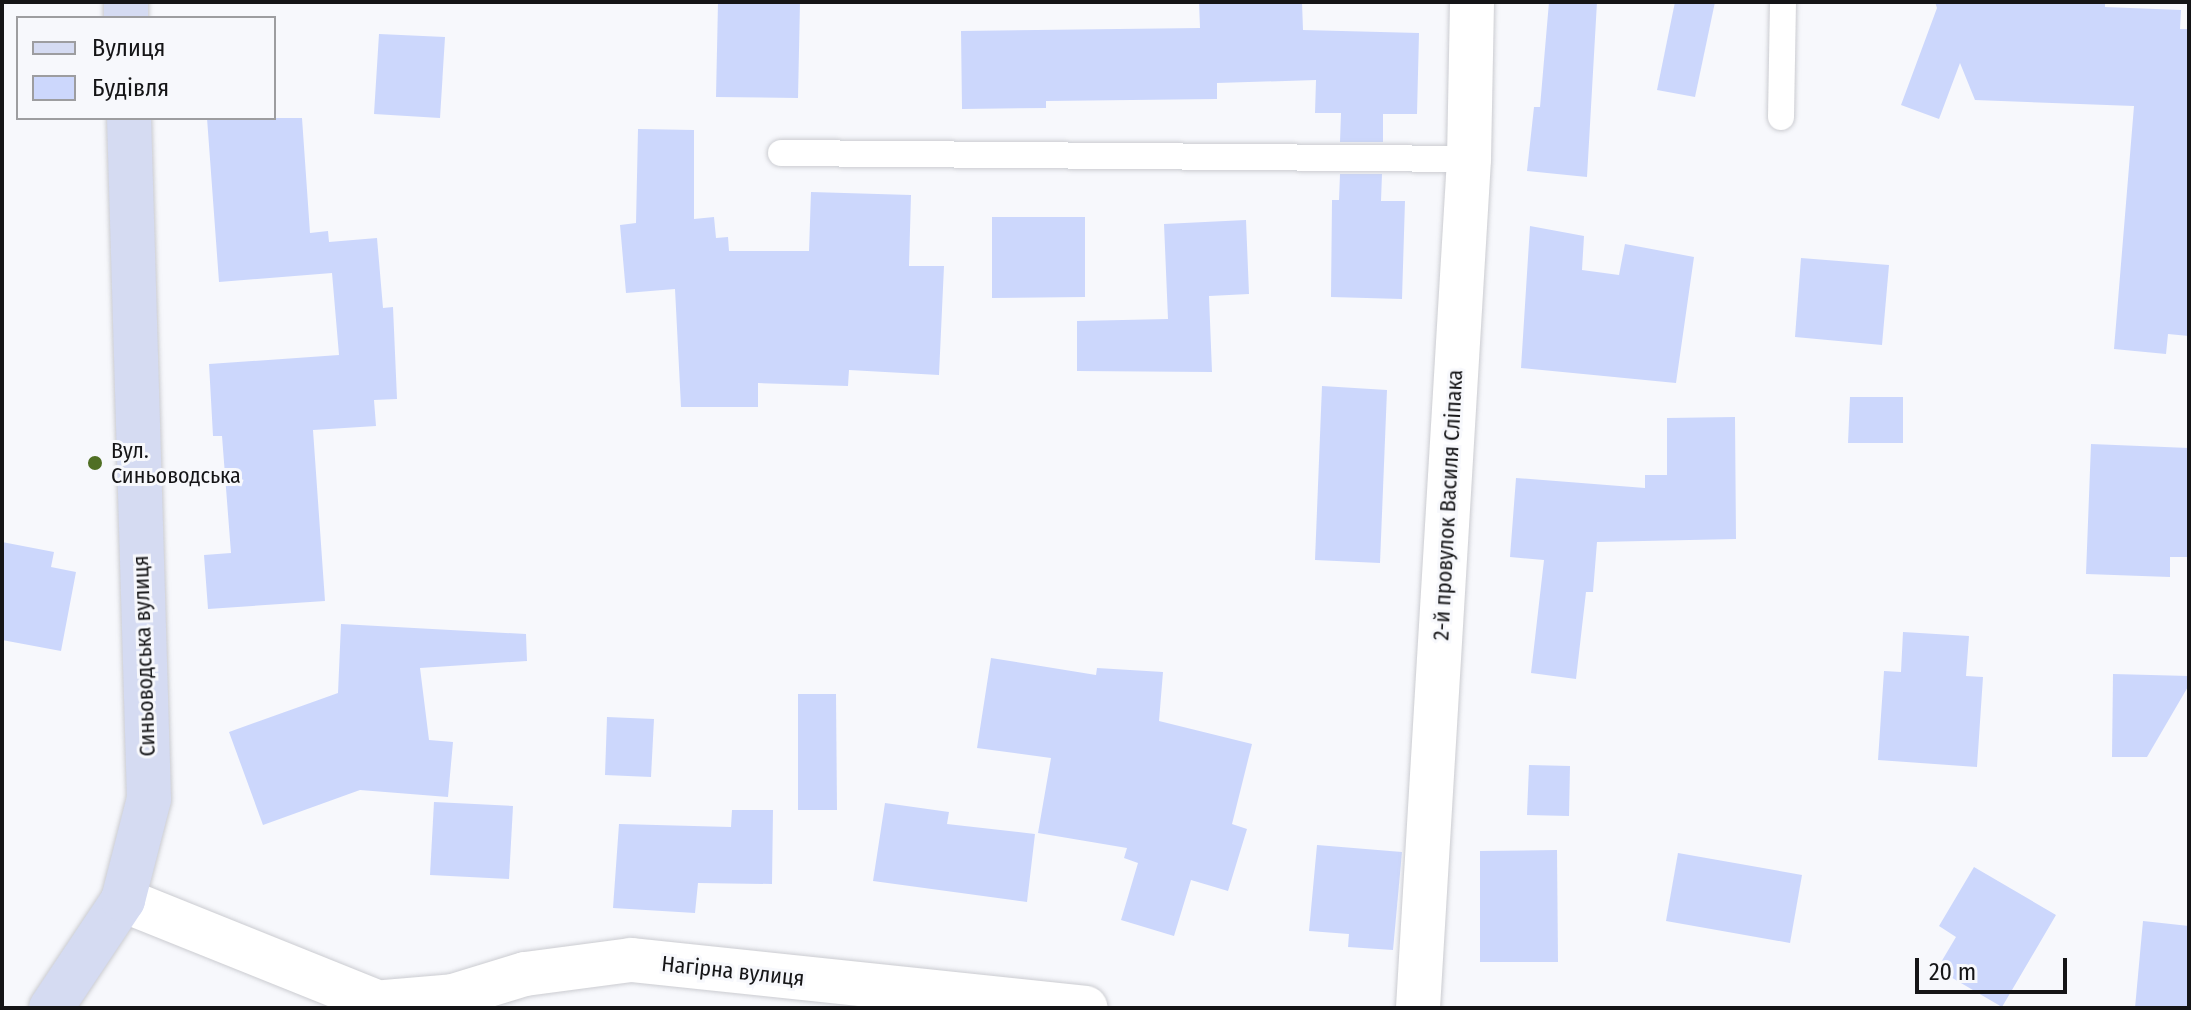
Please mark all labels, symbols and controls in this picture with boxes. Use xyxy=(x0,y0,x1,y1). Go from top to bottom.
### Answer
legend xyxy=(16,16,276,120)
text: Вулиця xyxy=(92,34,165,62)
text: Будівля xyxy=(92,74,169,102)
street label: 2-й провулок Василя Сліпака xyxy=(1428,369,1468,641)
place label: Вул. Синьоводська xyxy=(111,437,241,488)
marker: Вул. Синьоводська xyxy=(86,454,104,472)
street label: Синьоводська вулиця xyxy=(127,555,161,757)
scale bar xyxy=(1919,942,2071,992)
street label: Нагірна вулиця xyxy=(660,950,806,992)
text: 20 m xyxy=(1929,958,1976,986)

